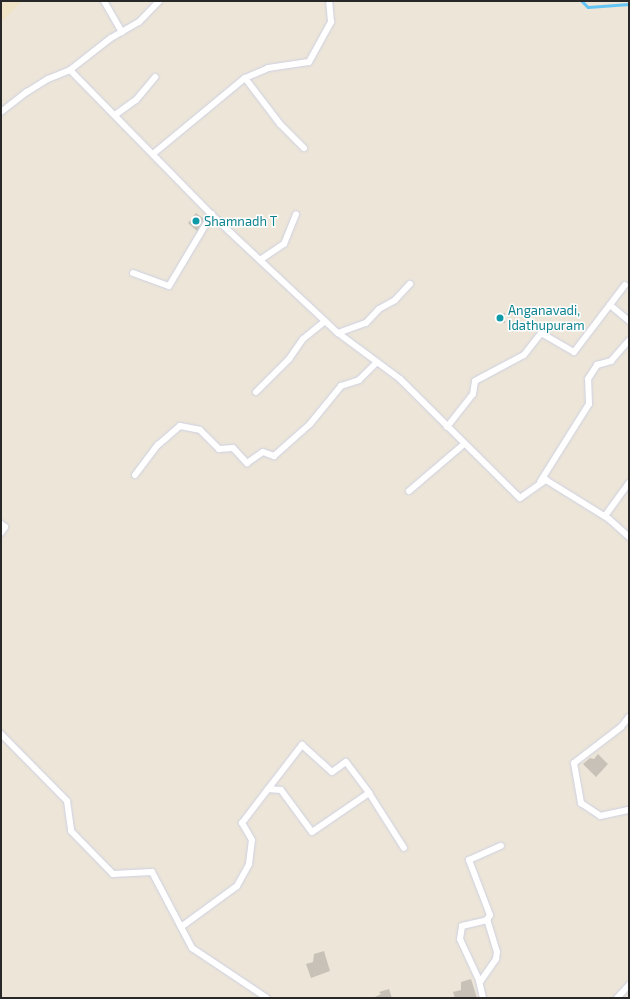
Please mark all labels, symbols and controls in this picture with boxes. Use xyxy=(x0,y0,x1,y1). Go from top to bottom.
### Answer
place label: Shamnadh T xyxy=(204,213,278,229)
marker: Shamnadh T xyxy=(191,216,201,226)
place label: Anganavadi, Idathupuram xyxy=(508,303,585,334)
marker: Anganavadi, Idathupuram xyxy=(495,313,505,323)

